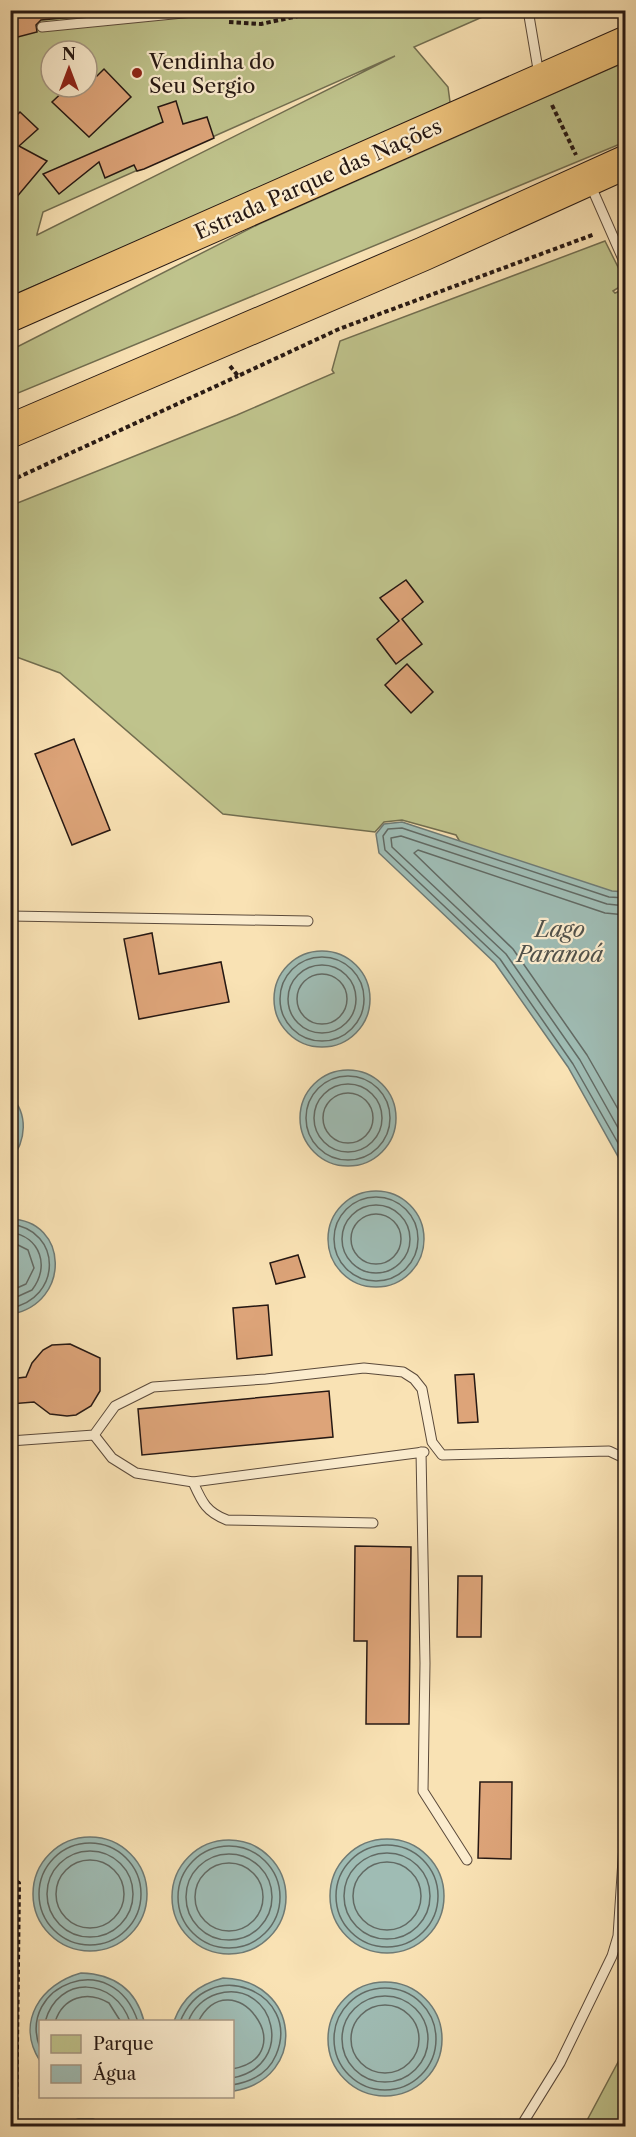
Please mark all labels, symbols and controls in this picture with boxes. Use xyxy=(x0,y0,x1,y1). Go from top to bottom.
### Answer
north arrow xyxy=(39,39,99,99)
text: N xyxy=(62,44,76,64)
place label: Vendinha do Seu Sergio xyxy=(148,49,275,98)
marker: Vendinha do Seu Sergio xyxy=(130,66,144,80)
street label: Estrada Parque das Nações xyxy=(191,113,445,245)
water label: Lago Paranoá xyxy=(515,916,603,968)
legend xyxy=(39,2020,234,2098)
text: Parque xyxy=(93,2033,154,2055)
text: Água xyxy=(92,2062,137,2085)

